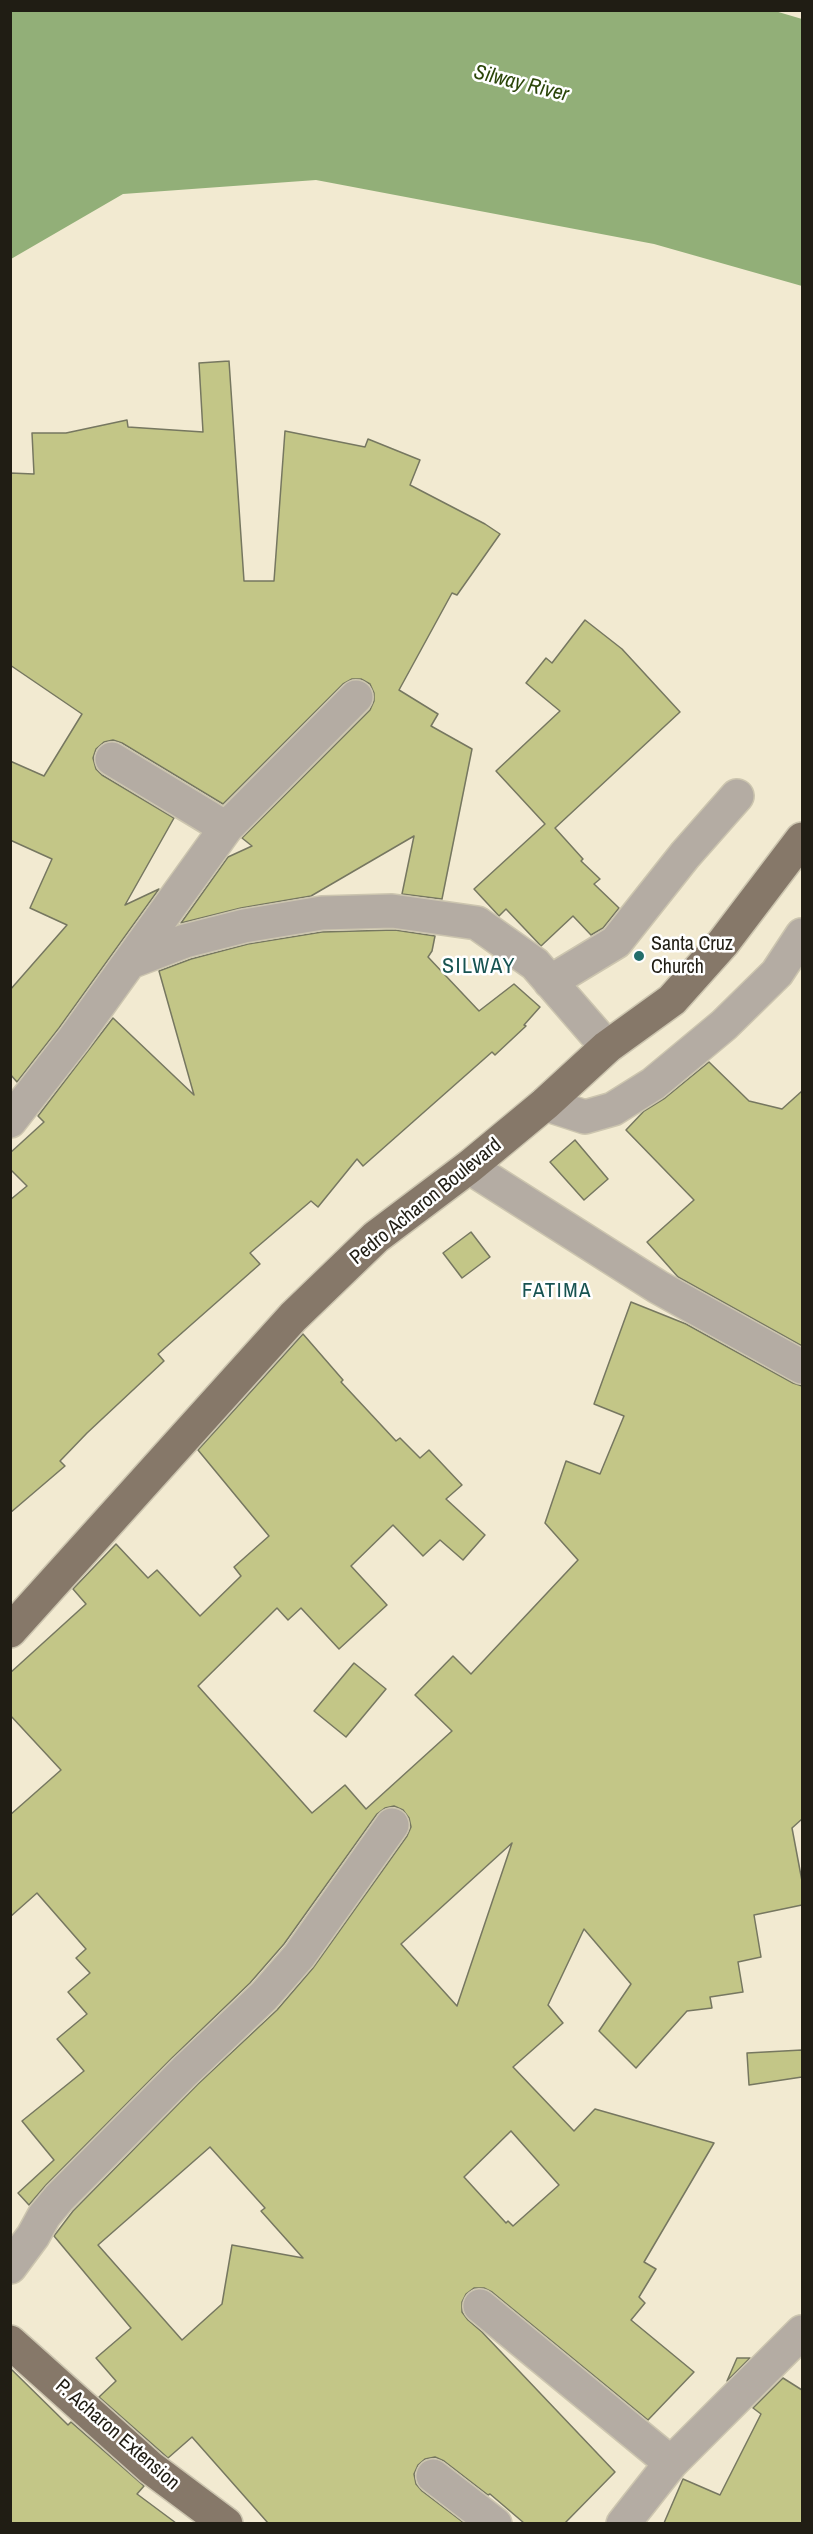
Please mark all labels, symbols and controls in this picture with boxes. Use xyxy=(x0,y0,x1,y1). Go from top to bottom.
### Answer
water label: Silway River xyxy=(471,60,571,108)
place label: Santa Cruz Church xyxy=(651,933,733,980)
marker: Santa Cruz Church xyxy=(632,949,646,963)
district label: SILWAY xyxy=(442,954,516,980)
street label: Pedro Acharon Boulevard xyxy=(345,1134,507,1270)
district label: FATIMA xyxy=(522,1278,592,1304)
street label: P. Acharon Extension xyxy=(50,2375,184,2495)

